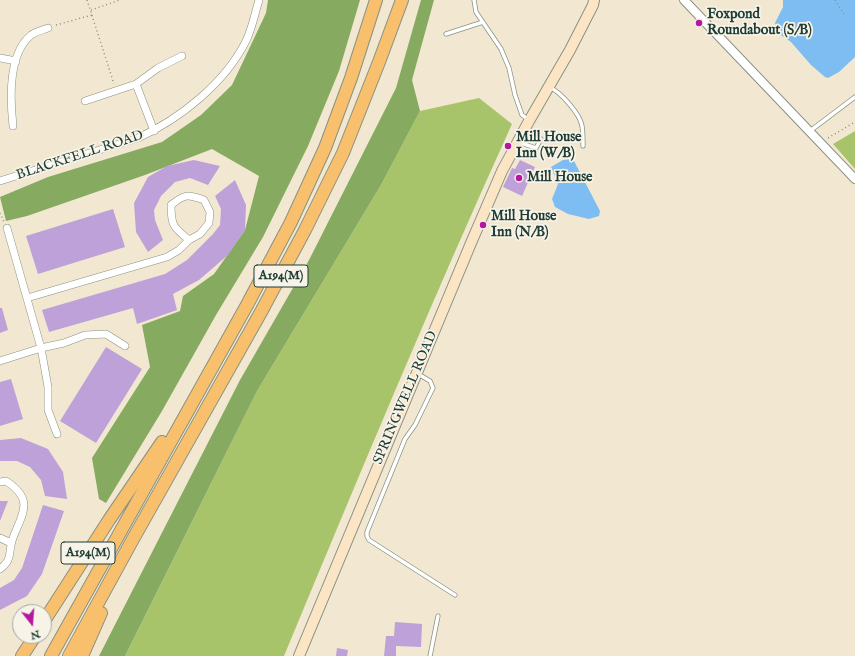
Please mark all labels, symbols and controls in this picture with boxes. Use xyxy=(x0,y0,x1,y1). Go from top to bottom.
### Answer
place label: Foxpond Roundabout (S/B) xyxy=(707,7,812,40)
marker: Foxpond Roundabout (S/B) xyxy=(694,18,704,28)
street label: BLACKFELL ROAD xyxy=(14,128,146,184)
place label: Mill House Inn (W/B) xyxy=(516,130,582,162)
marker: Mill House Inn (W/B) xyxy=(503,141,513,151)
place label: Mill House xyxy=(527,170,593,186)
marker: Mill House xyxy=(514,173,524,183)
place label: Mill House Inn (N/B) xyxy=(491,209,557,242)
marker: Mill House Inn (N/B) xyxy=(478,220,488,230)
road number: A194(M) xyxy=(254,265,308,287)
street label: SPRINGWELL ROAD xyxy=(370,329,442,467)
road number: A194(M) xyxy=(61,542,115,564)
north arrow xyxy=(12,604,52,644)
text: N xyxy=(29,626,42,643)

